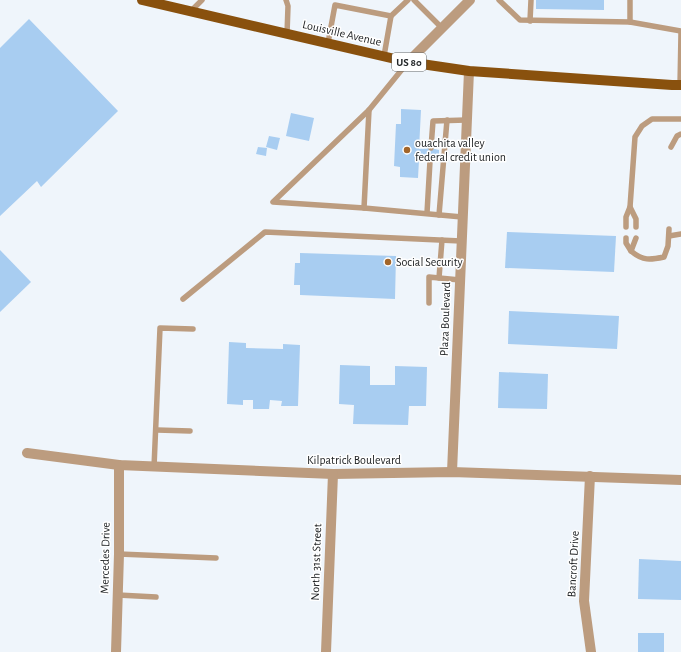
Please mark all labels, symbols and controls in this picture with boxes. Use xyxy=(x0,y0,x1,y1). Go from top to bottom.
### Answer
street label: Louisville Avenue xyxy=(301,18,383,48)
road number: US 80 xyxy=(392,53,426,71)
place label: ouachita valley federal credit union xyxy=(415,137,506,163)
marker: ouachita valley federal credit union xyxy=(402,145,412,155)
place label: Social Security xyxy=(396,256,463,269)
marker: Social Security xyxy=(383,257,393,267)
street label: Plaza Boulevard xyxy=(438,282,452,356)
street label: Kilpatrick Boulevard xyxy=(307,454,401,466)
street label: Mercedes Drive xyxy=(98,522,112,594)
street label: North 31st Street xyxy=(309,523,323,601)
street label: Bancroft Drive xyxy=(565,530,581,598)

